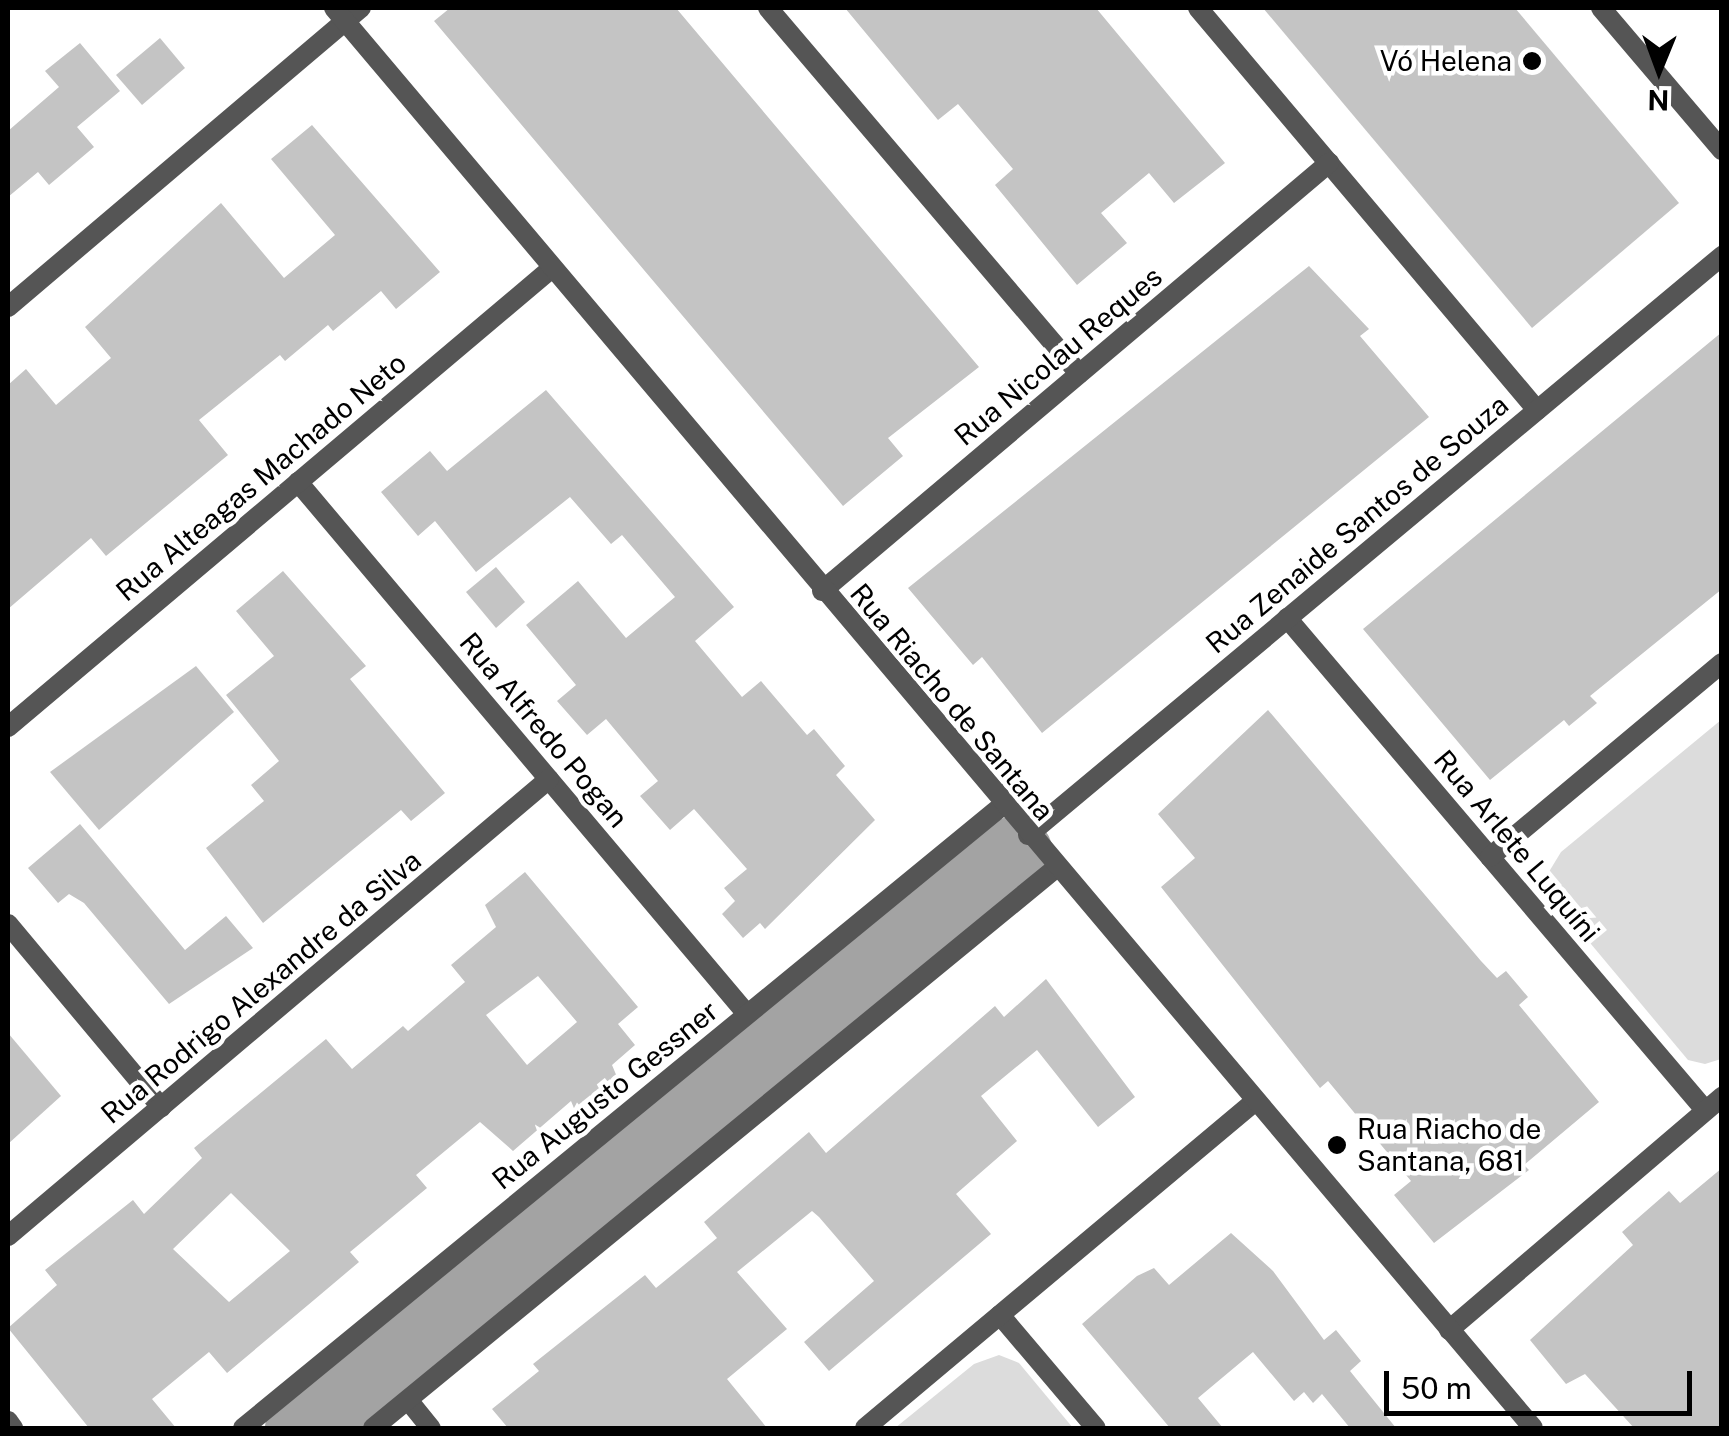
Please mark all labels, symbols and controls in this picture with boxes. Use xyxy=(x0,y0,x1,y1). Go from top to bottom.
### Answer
north arrow xyxy=(1609,20,1709,120)
place label: Vó Helena xyxy=(1379,44,1512,78)
marker: Vó Helena xyxy=(1521,50,1543,72)
text: N xyxy=(1647,84,1670,117)
street label: Rua Nicolau Reques xyxy=(947,259,1169,453)
street label: Rua Alteagas Machado Neto xyxy=(109,346,413,608)
street label: Rua Zenaide Santos de Souza xyxy=(1199,388,1515,660)
street label: Rua Riacho de Santana xyxy=(843,577,1061,827)
street label: Rua Alfredo Pogan xyxy=(453,626,635,834)
street label: Rua Arlete Luquíni xyxy=(1427,743,1607,949)
street label: Rua Rodrigo Alexandre da Silva xyxy=(94,843,428,1131)
street label: Rua Augusto Gessner xyxy=(485,994,725,1196)
place label: Rua Riacho de Santana, 681 xyxy=(1357,1112,1542,1178)
marker: Rua Riacho de Santana, 681 xyxy=(1326,1134,1348,1156)
scale bar xyxy=(1389,1351,1696,1413)
text: 50 m xyxy=(1401,1370,1472,1406)

